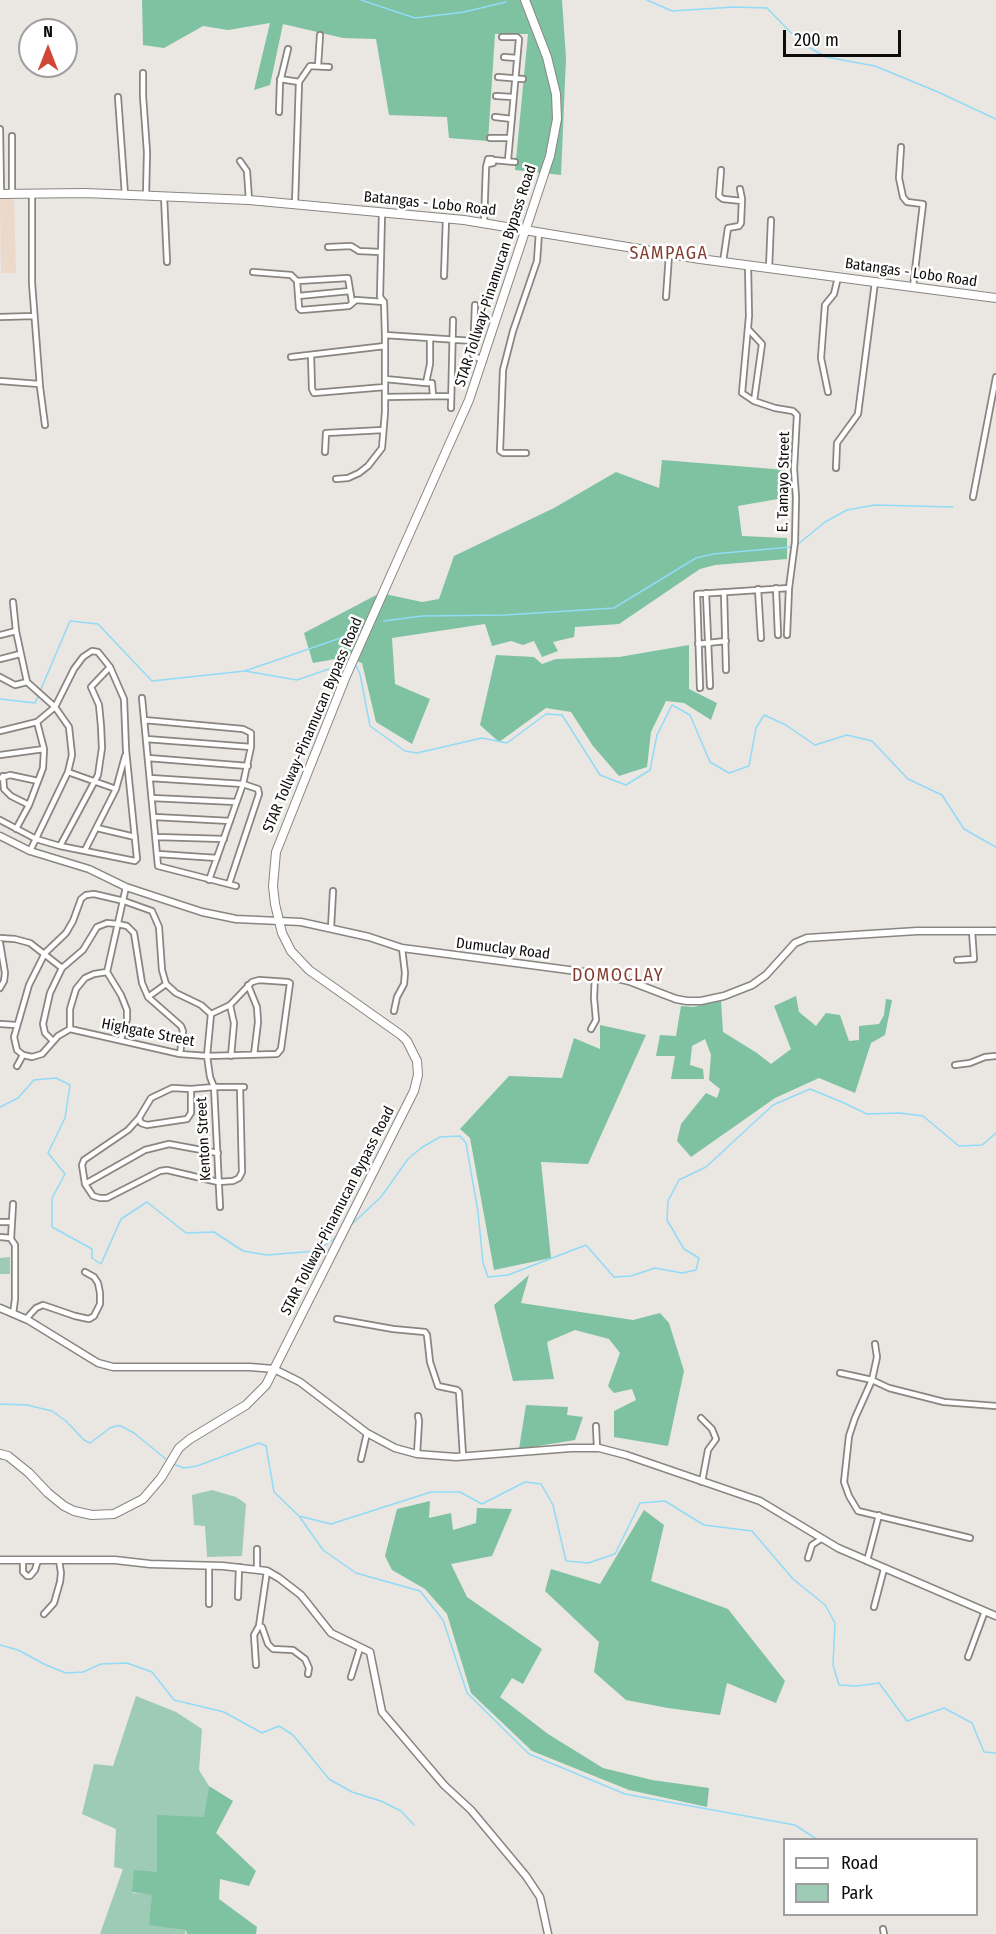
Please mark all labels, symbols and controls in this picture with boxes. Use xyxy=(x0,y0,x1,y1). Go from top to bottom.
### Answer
north arrow xyxy=(18,18,78,78)
scale bar xyxy=(786,18,904,56)
text: N xyxy=(43,22,53,41)
text: 200 m xyxy=(794,29,839,51)
street label: STAR Tollway-Pinamucan Bypass Road xyxy=(452,163,540,389)
street label: Batangas - Lobo Road xyxy=(363,188,497,220)
district label: SAMPAGA xyxy=(629,243,709,265)
street label: Batangas - Lobo Road xyxy=(844,255,978,291)
street label: E. Tamayo Street xyxy=(774,431,794,533)
street label: STAR Tollway-Pinamucan Bypass Road xyxy=(259,615,367,835)
street label: Dumuclay Road xyxy=(455,934,551,964)
district label: DOMOCLAY xyxy=(572,965,664,987)
street label: Highgate Street xyxy=(100,1015,196,1051)
street label: Kenton Street xyxy=(193,1097,215,1181)
street label: STAR Tollway-Pinamucan Bypass Road xyxy=(277,1103,399,1319)
legend xyxy=(783,1838,978,1916)
text: Road xyxy=(841,1852,878,1874)
text: Park xyxy=(841,1882,873,1904)

